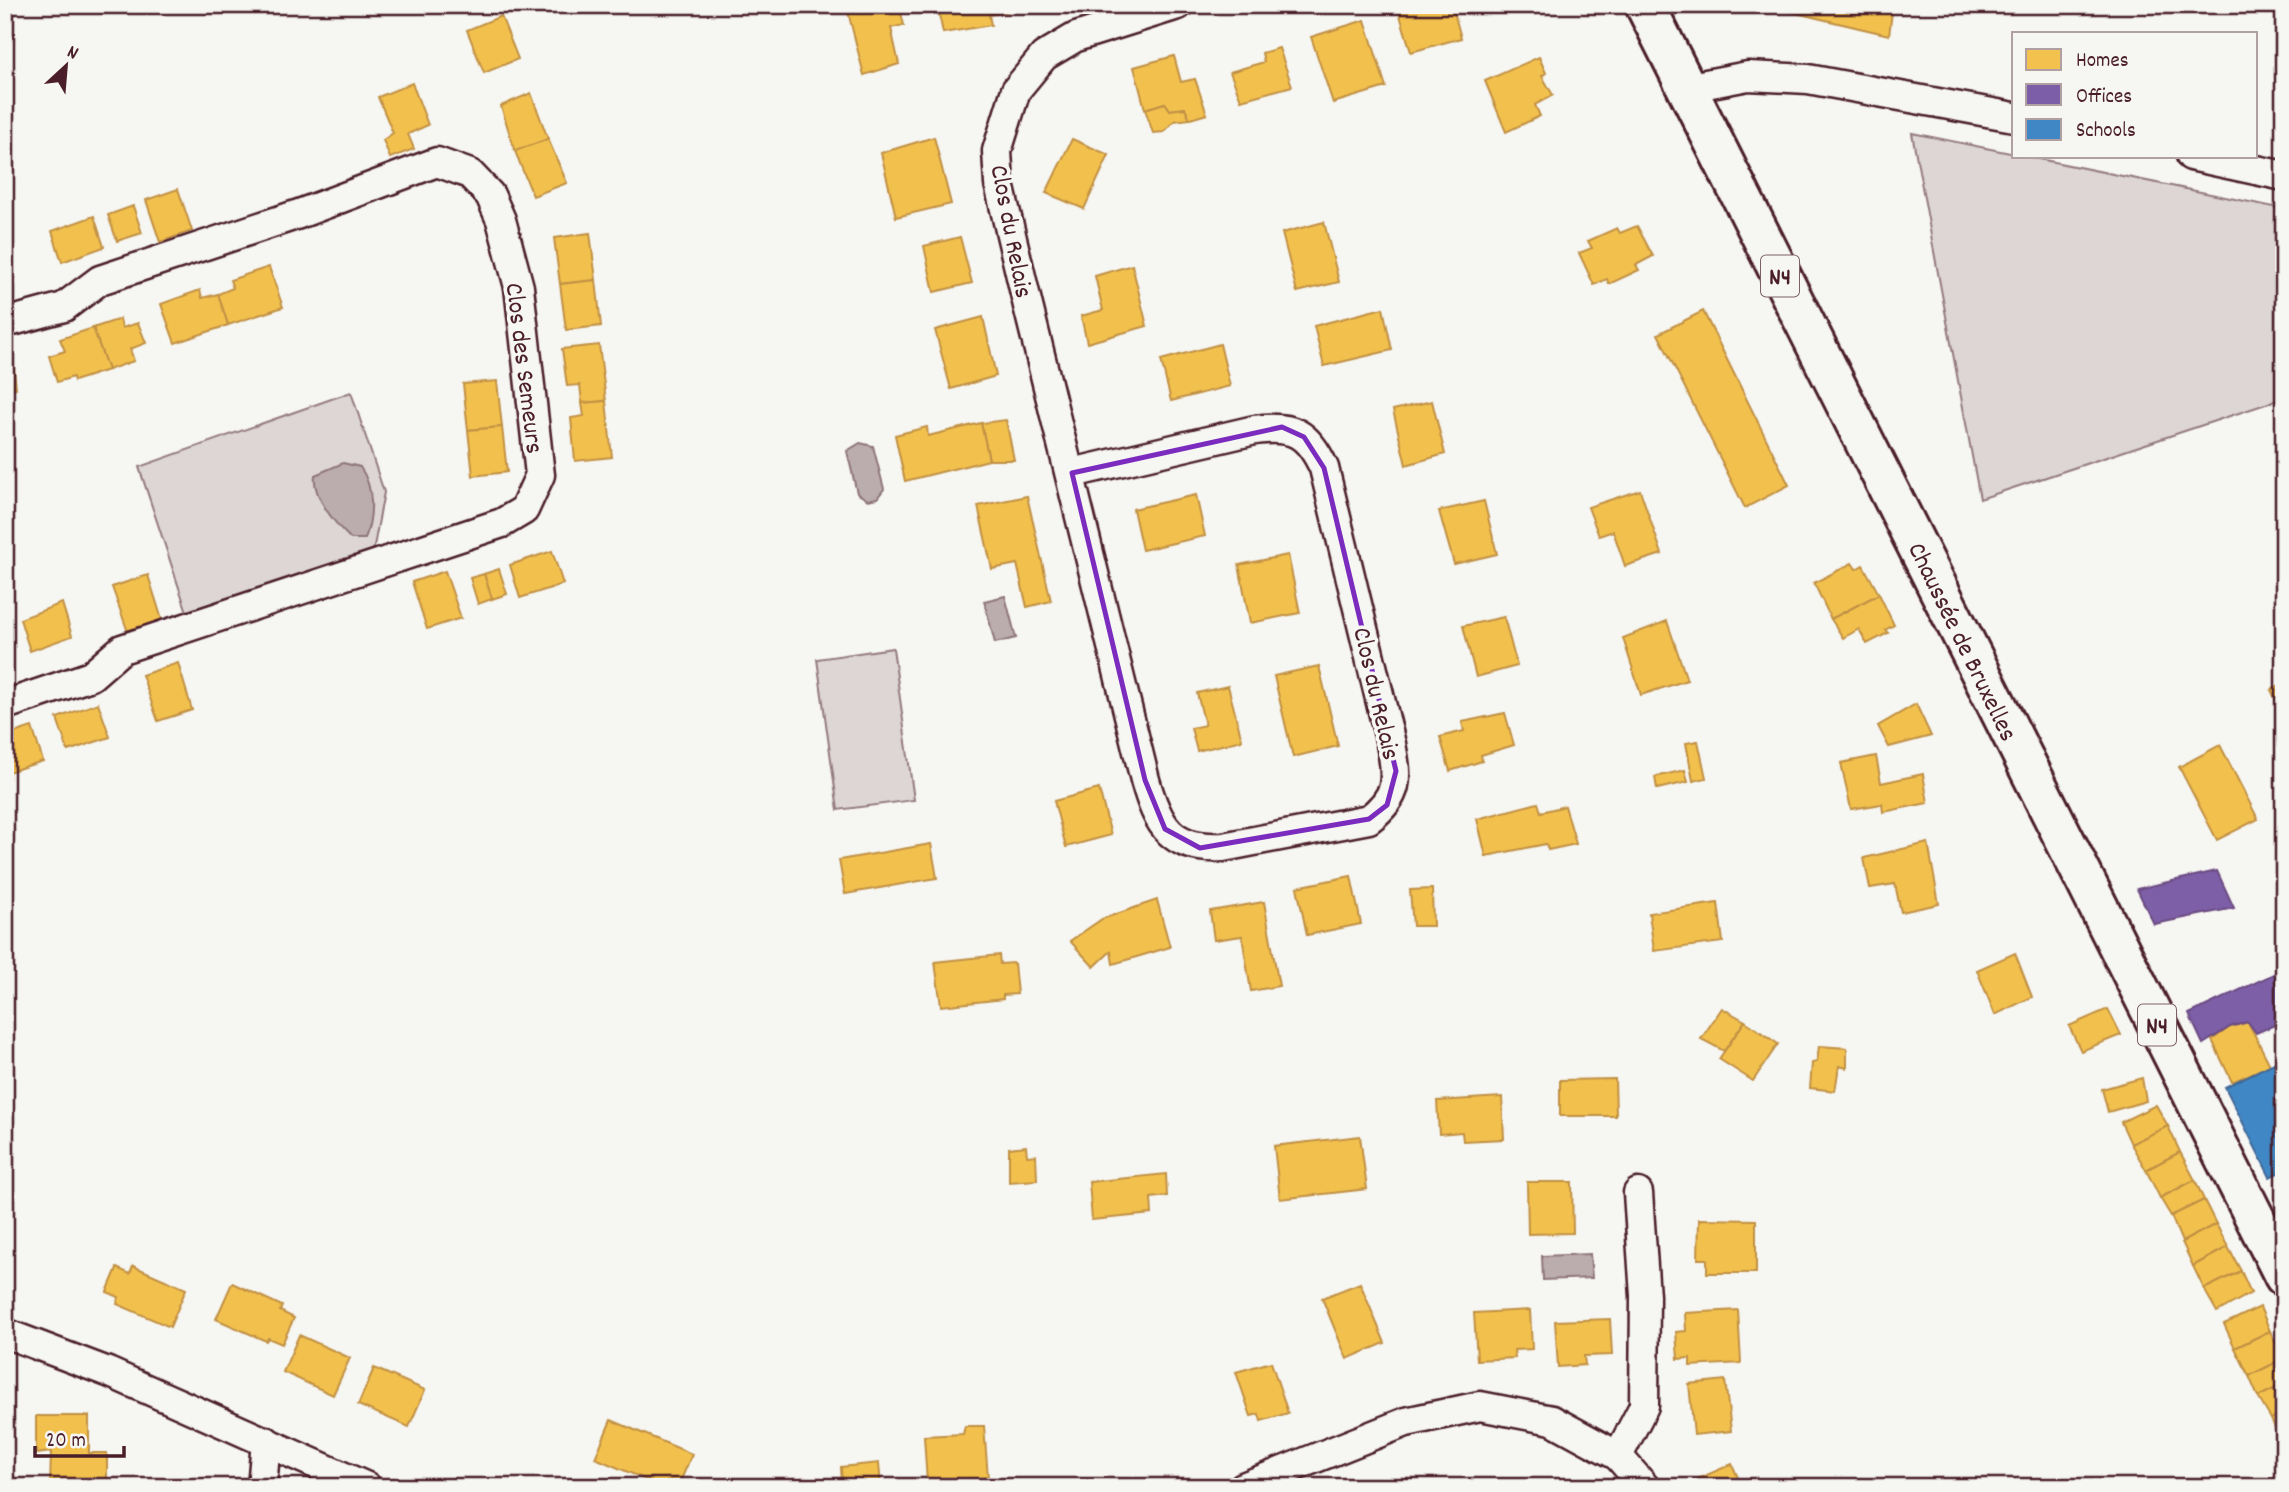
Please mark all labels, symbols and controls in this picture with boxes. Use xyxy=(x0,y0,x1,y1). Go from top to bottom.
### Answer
north arrow xyxy=(32,32,102,102)
legend xyxy=(2012,32,2258,158)
text: N xyxy=(62,40,82,68)
text: Homes xyxy=(2076,47,2129,77)
text: Offices xyxy=(2076,83,2132,113)
text: Schools xyxy=(2076,117,2136,147)
street label: Clos du Relais xyxy=(979,162,1041,301)
road number: N4 xyxy=(1761,256,1799,296)
street label: Clos des Semeurs xyxy=(494,281,551,456)
street label: Chaussée de Bruxelles xyxy=(1897,537,2025,748)
street label: Clos du Relais xyxy=(1341,624,1408,764)
road number: N4 xyxy=(2138,1004,2176,1045)
scale bar xyxy=(35,1415,124,1459)
text: 20 m xyxy=(46,1427,86,1457)

